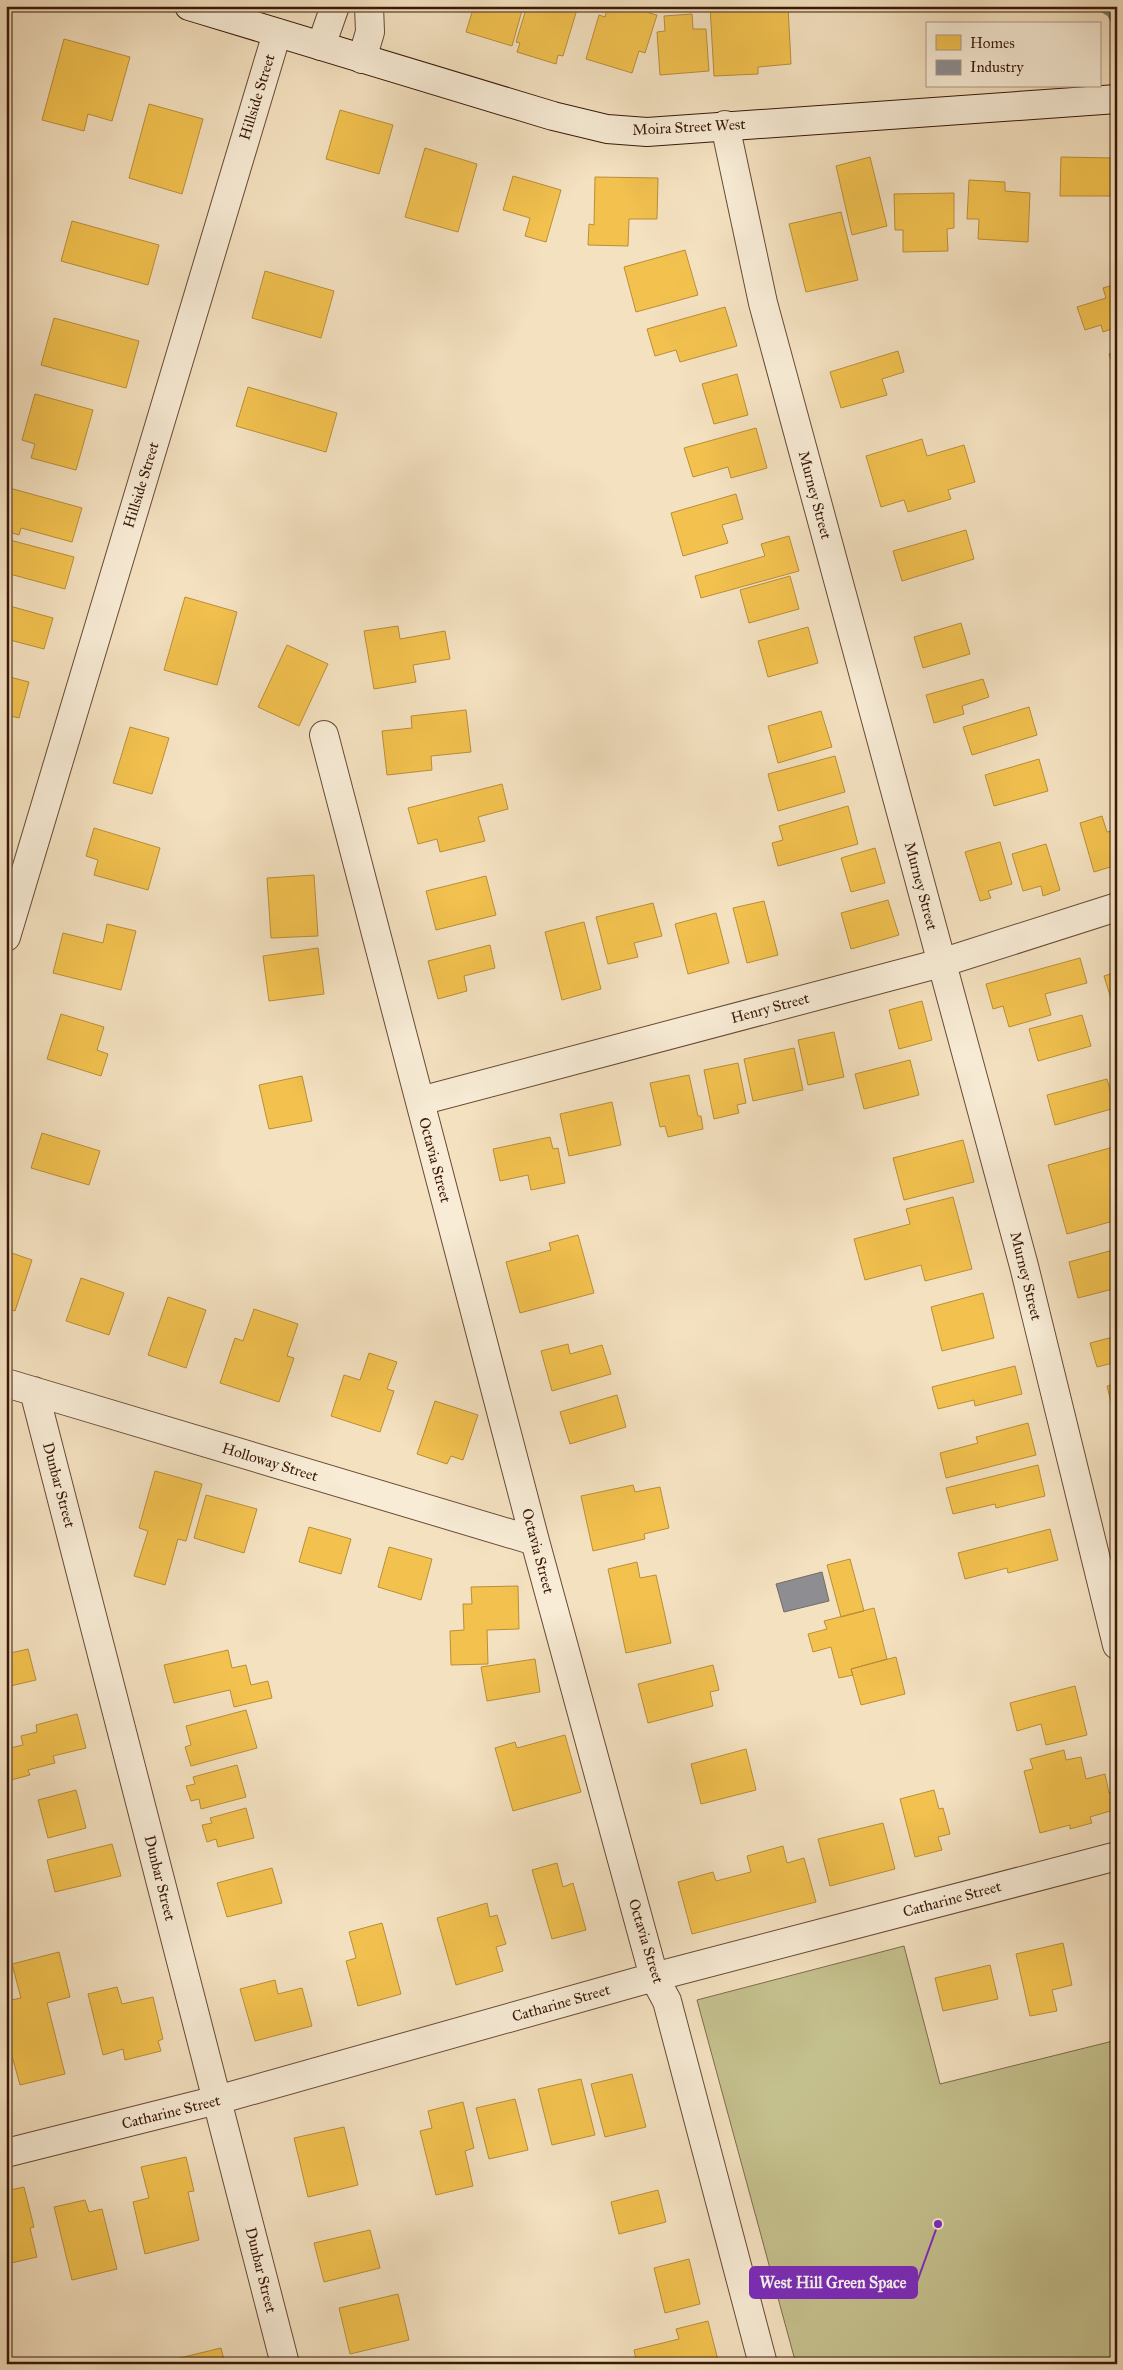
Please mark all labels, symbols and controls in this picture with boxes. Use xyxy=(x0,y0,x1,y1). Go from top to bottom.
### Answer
legend xyxy=(926,22,1100,88)
text: Homes xyxy=(970,34,1015,52)
street label: Hillside Street xyxy=(235,51,279,142)
text: Industry xyxy=(970,58,1024,76)
street label: Moira Street West xyxy=(632,115,747,139)
street label: Hillside Street xyxy=(119,439,163,530)
street label: Murney Street xyxy=(795,449,836,542)
street label: Murney Street xyxy=(901,840,942,933)
street label: Henry Street xyxy=(729,989,812,1027)
street label: Octavia Street xyxy=(415,1115,455,1205)
street label: Murney Street xyxy=(1006,1230,1046,1323)
street label: Holloway Street xyxy=(220,1439,321,1485)
street label: Dunbar Street xyxy=(39,1440,79,1530)
street label: Octavia Street xyxy=(518,1506,558,1596)
street label: Dunbar Street xyxy=(141,1833,179,1923)
street label: Catharine Street xyxy=(901,1877,1004,1921)
street label: Octavia Street xyxy=(625,1897,668,1986)
street label: Catharine Street xyxy=(510,1980,613,2026)
street label: Catharine Street xyxy=(120,2091,223,2133)
street label: Dunbar Street xyxy=(242,2225,280,2315)
callout: West Hill Green Space xyxy=(750,2267,917,2298)
text: West Hill Green Space xyxy=(760,2273,907,2293)

